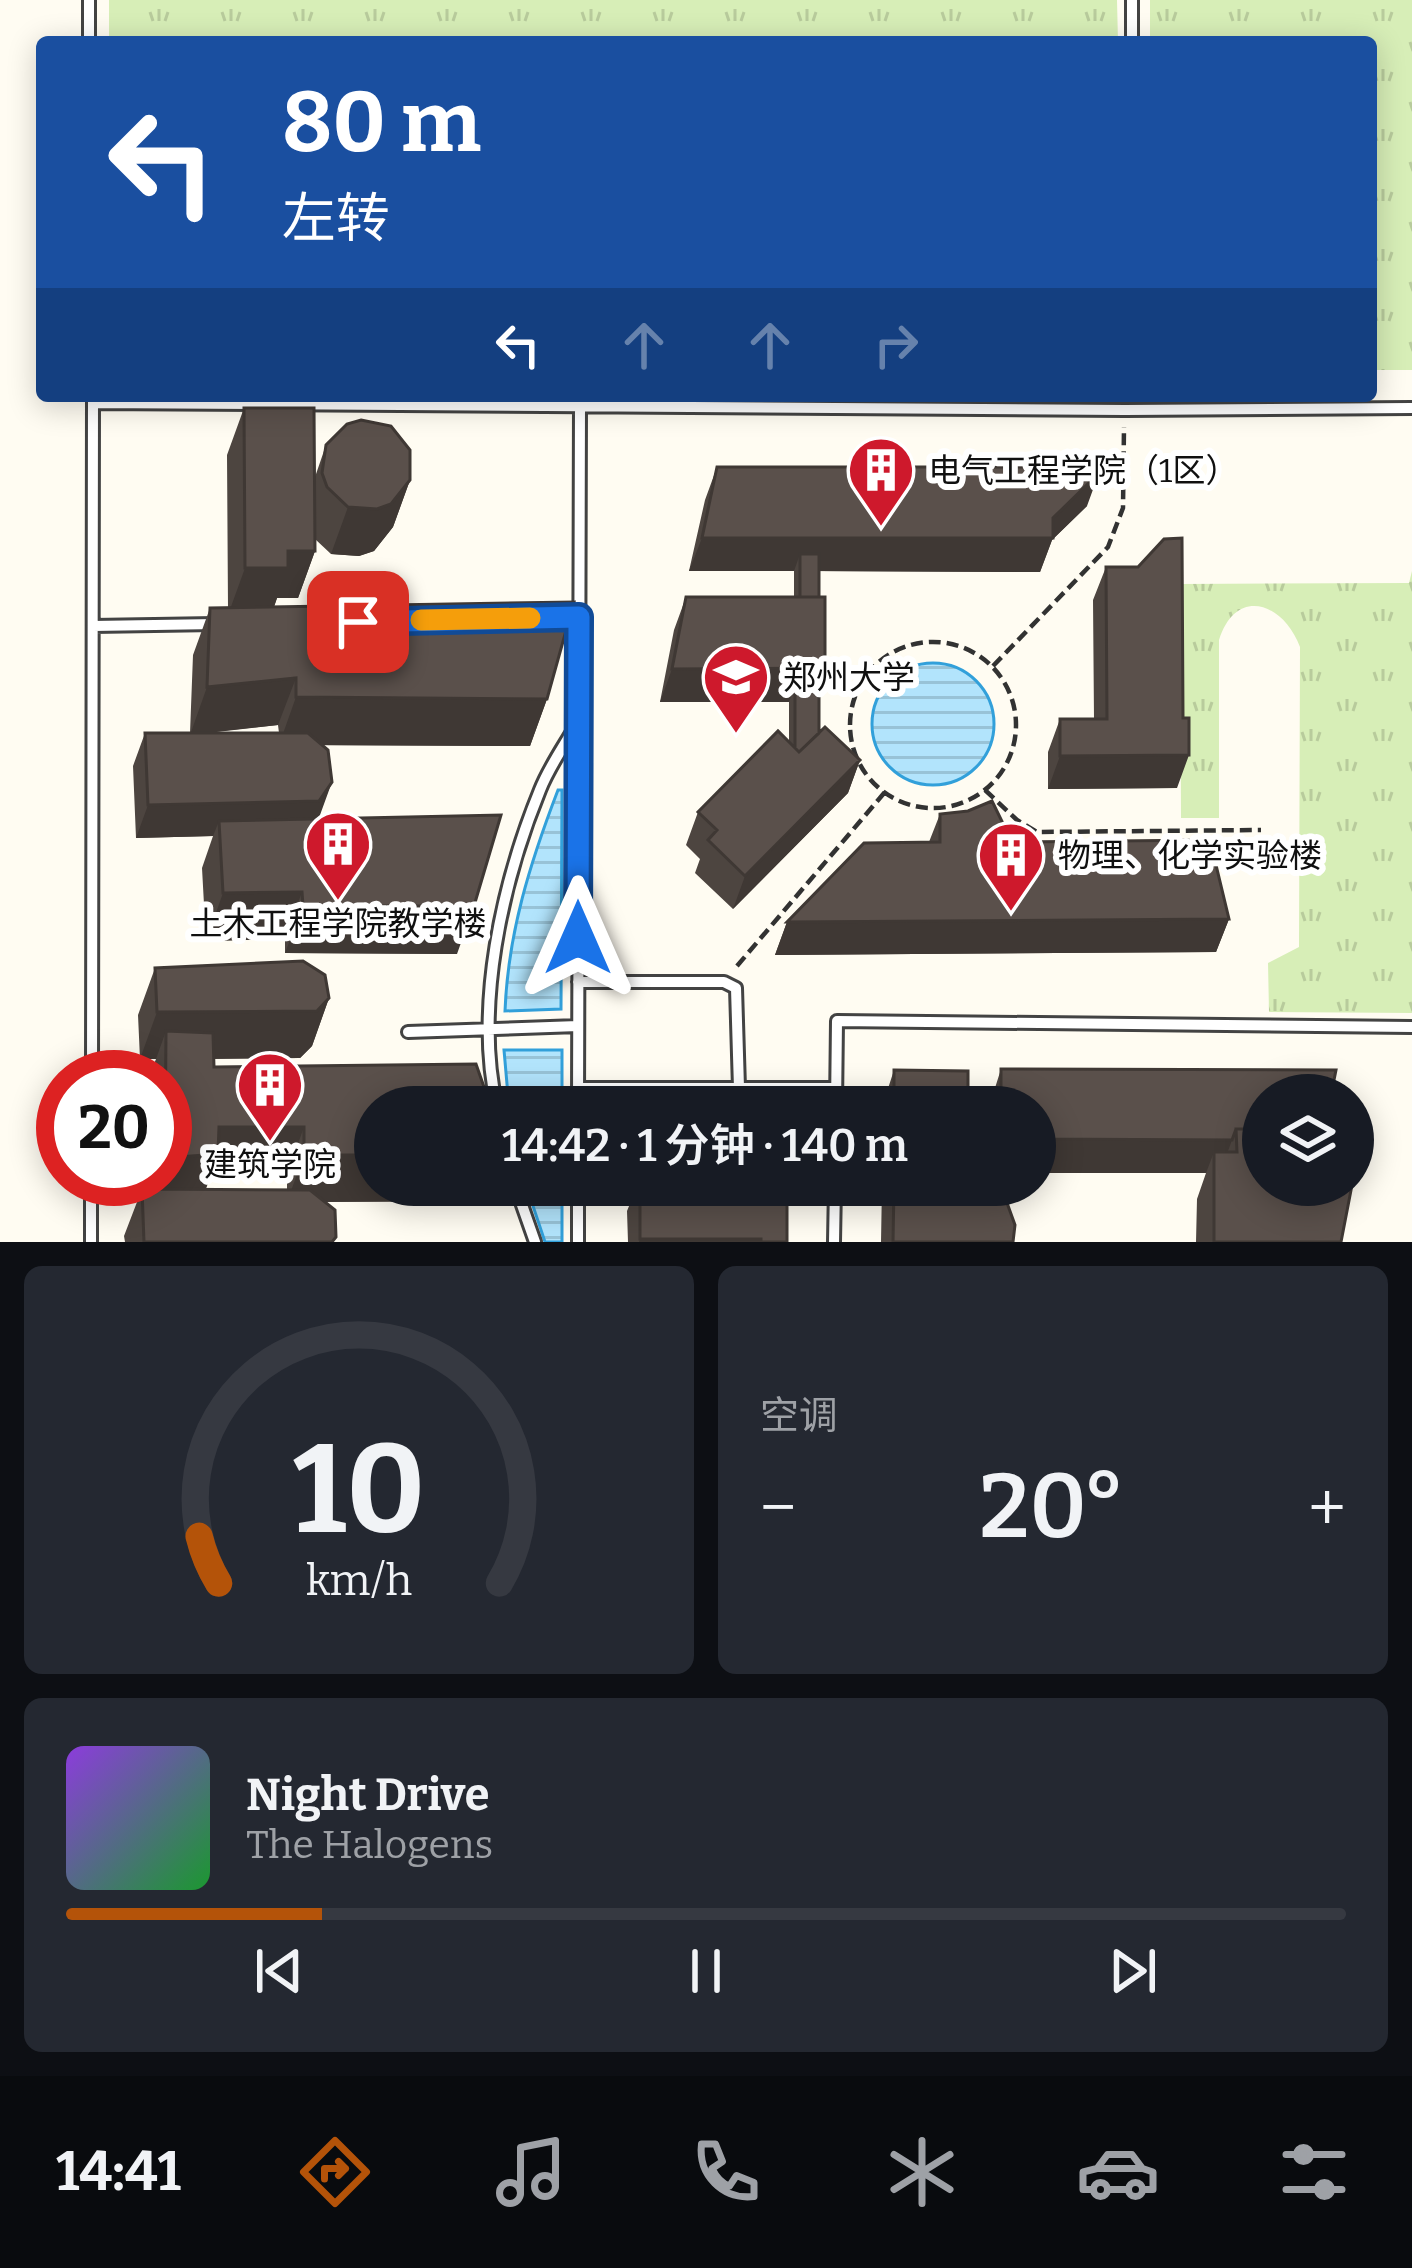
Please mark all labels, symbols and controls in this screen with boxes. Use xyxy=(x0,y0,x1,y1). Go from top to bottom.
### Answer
text: 80 m xyxy=(282,72,481,173)
icon: left xyxy=(84,84,240,240)
text: 左转 xyxy=(282,187,390,251)
icon: left xyxy=(485,312,551,378)
icon: ahead xyxy=(611,312,677,378)
icon: ahead xyxy=(737,312,803,378)
icon: right xyxy=(863,312,929,378)
building icon: 电气工程学院（1区） xyxy=(846,435,916,529)
place label: 电气工程学院（1区） xyxy=(928,451,1238,491)
pin xyxy=(307,571,409,673)
icon: arrive xyxy=(325,589,391,655)
school or university icon: 郑州大学 xyxy=(701,642,771,736)
place label: 郑州大学 xyxy=(783,658,915,698)
building icon: 土木工程学院教学楼 xyxy=(303,809,373,903)
building icon: 物理、化学实验楼 xyxy=(976,820,1046,914)
place label: 物理、化学实验楼 xyxy=(1058,836,1322,876)
position arrow xyxy=(515,875,641,1001)
place label: 土木工程学院教学楼 xyxy=(190,904,487,944)
speed limit sign: 20 xyxy=(36,1050,192,1206)
building icon: 建筑学院 xyxy=(235,1050,305,1144)
map controls xyxy=(1242,1074,1374,1206)
button: layers xyxy=(1242,1074,1374,1206)
text: 14:42 · 1 分钟 · 140 m xyxy=(502,1119,908,1173)
place label: 建筑学院 xyxy=(204,1145,336,1185)
text: 空调 xyxy=(760,1393,838,1439)
text: 10 xyxy=(292,1415,426,1565)
text: 20° xyxy=(979,1453,1125,1561)
text: − xyxy=(760,1468,796,1547)
text: + xyxy=(1308,1468,1346,1547)
text: km/h xyxy=(306,1555,412,1606)
text: Night Drive xyxy=(246,1768,489,1822)
text: The Halogens xyxy=(246,1822,493,1868)
icon: previous xyxy=(246,1938,312,2004)
icon: pause xyxy=(673,1938,739,2004)
icon: next xyxy=(1100,1938,1166,2004)
icon: directions xyxy=(293,2130,377,2214)
icon: music xyxy=(489,2130,573,2214)
icon: phone xyxy=(684,2130,768,2214)
icon: climate xyxy=(880,2130,964,2214)
icon: car xyxy=(1076,2130,1160,2214)
icon: filters xyxy=(1272,2130,1356,2214)
text: 14:41 xyxy=(56,2140,181,2204)

